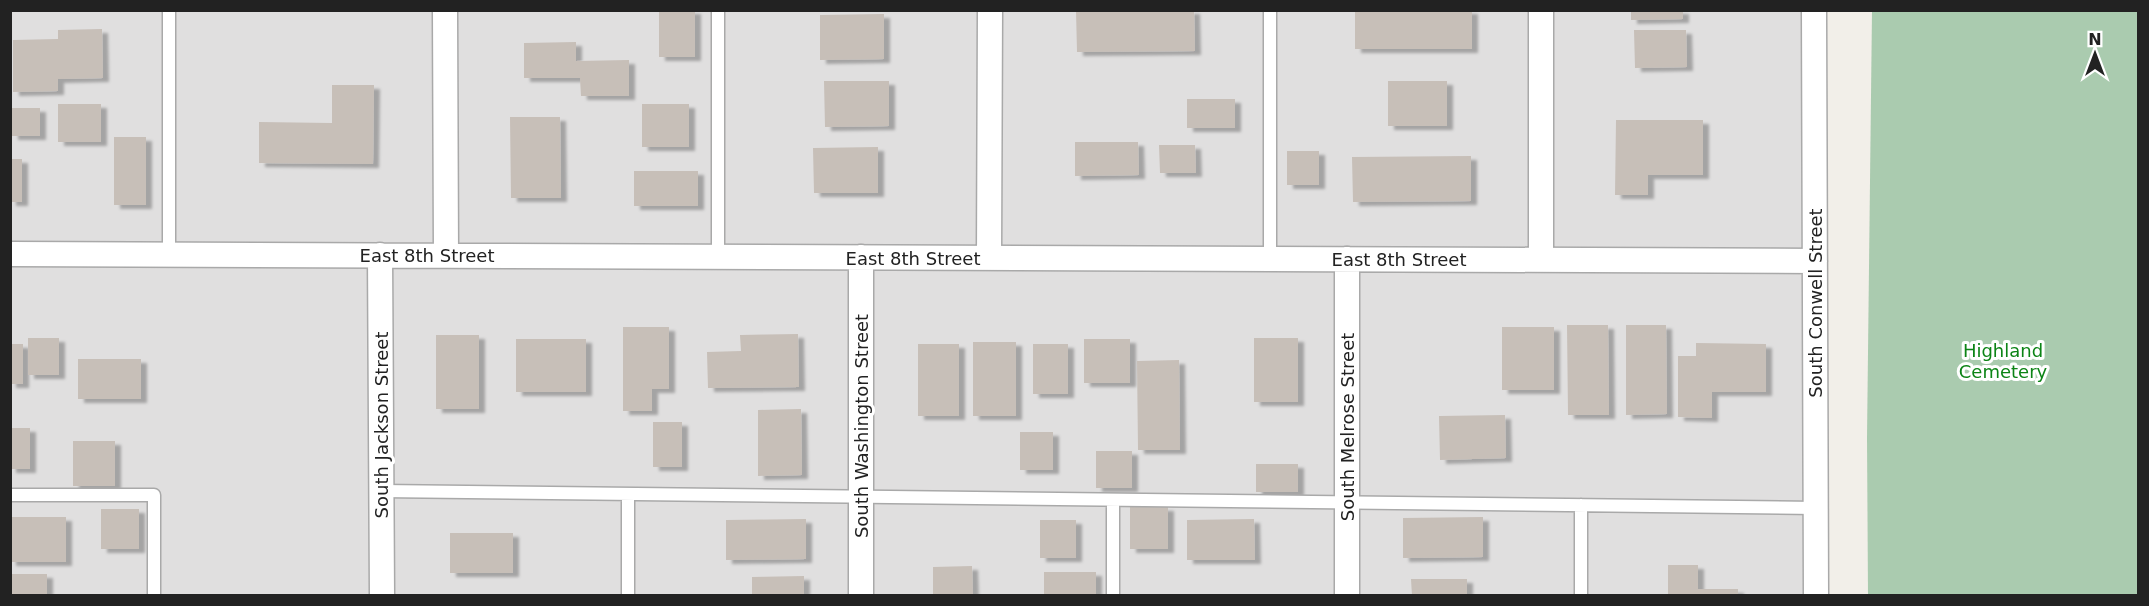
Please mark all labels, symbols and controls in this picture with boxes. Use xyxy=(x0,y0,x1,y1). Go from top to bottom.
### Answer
north arrow xyxy=(2065,24,2125,84)
text: N xyxy=(2088,30,2102,49)
street label: South Conwell Street xyxy=(1805,208,1826,398)
street label: East 8th Street xyxy=(360,245,494,266)
street label: East 8th Street xyxy=(846,248,980,269)
street label: East 8th Street xyxy=(1332,249,1466,270)
street label: South Washington Street xyxy=(851,314,872,538)
street label: South Jackson Street xyxy=(371,332,392,518)
street label: South Melrose Street xyxy=(1337,333,1358,521)
park label: Highland Cemetery xyxy=(1959,340,2048,382)

